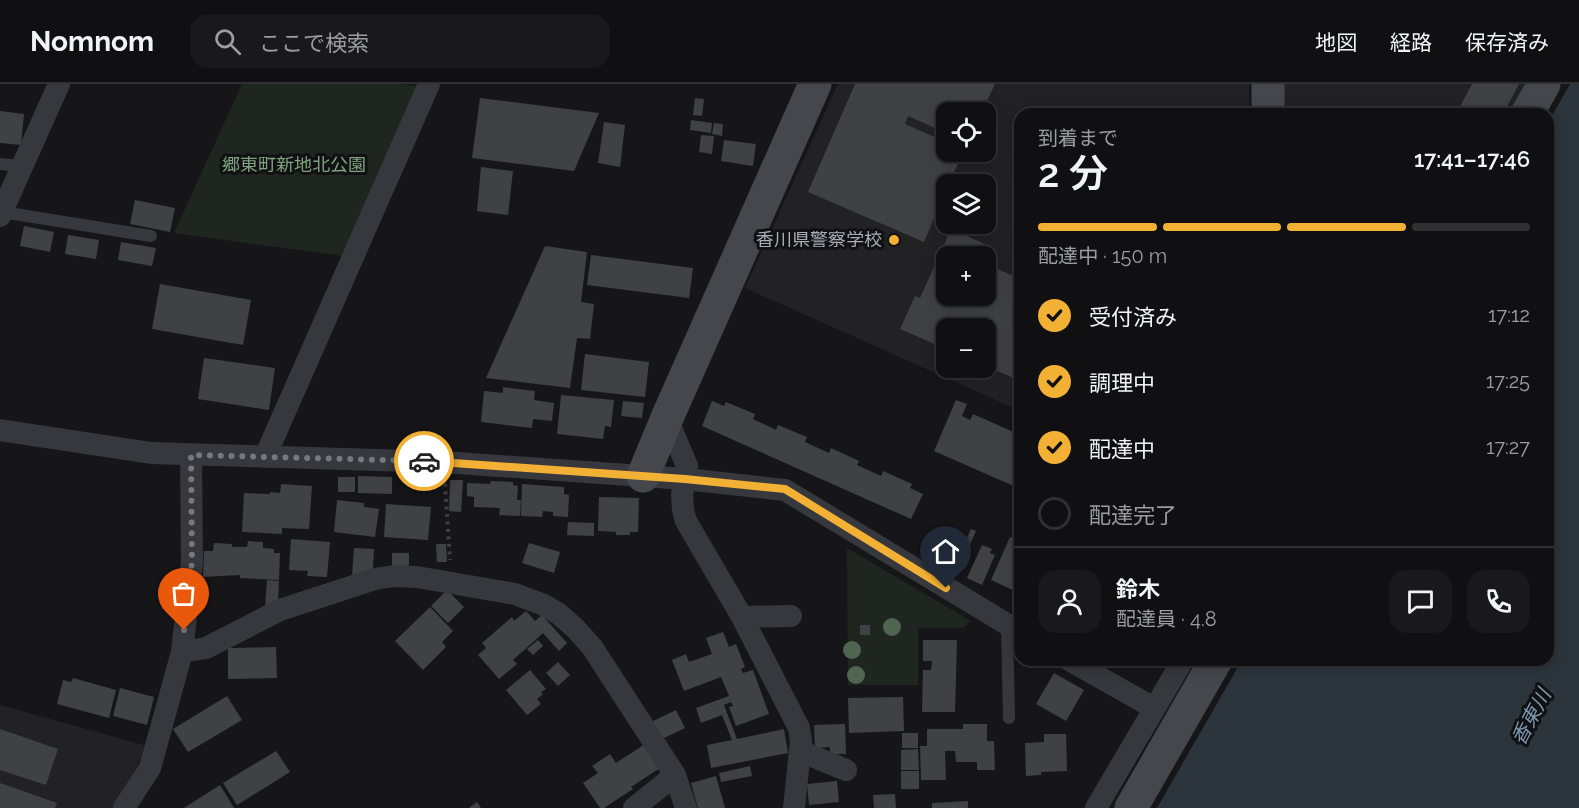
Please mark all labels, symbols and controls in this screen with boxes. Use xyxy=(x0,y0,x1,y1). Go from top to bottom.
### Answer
search box xyxy=(190,14,610,68)
text: Nomnom xyxy=(30,25,154,58)
icon: search xyxy=(211,25,244,58)
text: ここで検索 xyxy=(259,30,369,56)
text: 地図 xyxy=(1315,30,1357,55)
text: 経路 xyxy=(1390,30,1432,55)
text: 保存済み xyxy=(1465,30,1549,55)
map controls xyxy=(936,102,996,378)
button: locate xyxy=(936,102,996,162)
text: 到着まで xyxy=(1038,126,1118,150)
text: 17:41–17:46 xyxy=(1414,146,1530,172)
text: 2 分 xyxy=(1038,150,1108,196)
park label: 郷東町新地北公園 xyxy=(222,154,366,175)
button: layers xyxy=(936,174,996,234)
place label: 香川県警察学校 xyxy=(756,229,882,250)
marker: 香川県警察学校 xyxy=(887,233,901,247)
text: 配達中 · 150 m xyxy=(1038,244,1167,268)
button: + xyxy=(936,246,996,306)
icon: check xyxy=(1038,299,1071,332)
text: 17:12 xyxy=(1488,303,1530,327)
text: 受付済み xyxy=(1089,304,1177,330)
button: − xyxy=(936,318,996,378)
icon: check xyxy=(1038,365,1071,398)
text: 17:25 xyxy=(1486,369,1530,393)
text: 調理中 xyxy=(1089,370,1155,396)
courier xyxy=(394,431,454,491)
icon: check xyxy=(1038,431,1071,464)
text: 17:27 xyxy=(1486,435,1530,459)
text: 配達中 xyxy=(1089,436,1155,462)
icon: car xyxy=(408,445,441,478)
text: 配達完了 xyxy=(1089,502,1177,528)
pin xyxy=(920,526,971,588)
icon: home xyxy=(929,535,962,568)
pin xyxy=(158,568,209,630)
button: person xyxy=(1038,570,1101,633)
button: chat xyxy=(1389,570,1452,633)
button: phone xyxy=(1467,570,1530,633)
text: 鈴木 xyxy=(1116,576,1160,602)
icon: bag xyxy=(167,577,200,610)
text: 配達員 · 4.8 xyxy=(1116,607,1217,631)
water label: 香東川 xyxy=(1506,683,1557,749)

